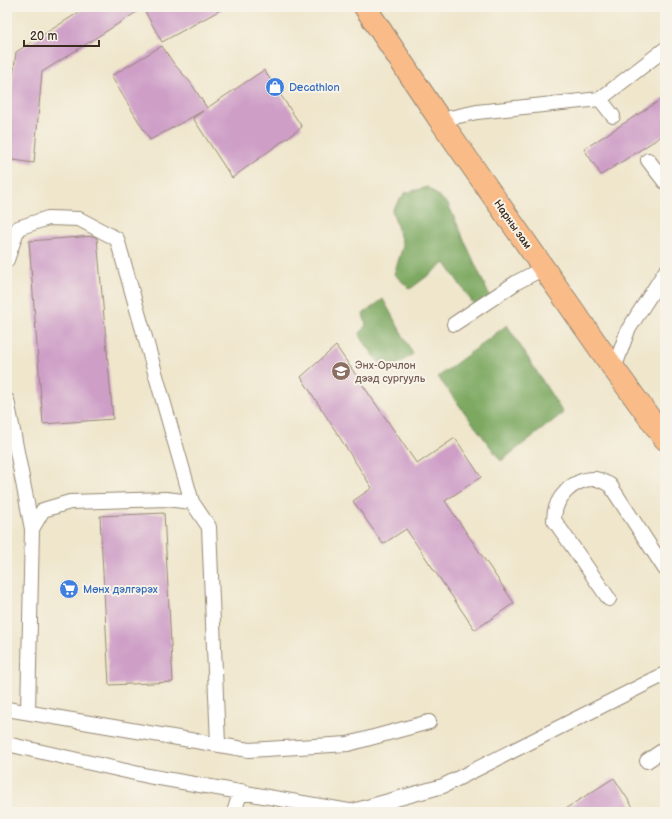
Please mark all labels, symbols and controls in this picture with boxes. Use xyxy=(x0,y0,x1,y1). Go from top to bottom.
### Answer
scale bar xyxy=(24,22,99,48)
text: 20 m xyxy=(30,29,57,44)
shop icon: Decathlon xyxy=(264,76,286,98)
place label: Decathlon xyxy=(289,81,340,94)
street label: Нарны зам xyxy=(491,197,534,251)
place label: Энх-Орчлон дээд сургууль xyxy=(355,359,426,385)
school or university icon: Энх-Орчлон дээд сургууль xyxy=(330,360,352,382)
supermarket icon: Мөнх дэлгэрэх xyxy=(58,578,80,600)
place label: Мөнх дэлгэрэх xyxy=(83,583,158,596)

